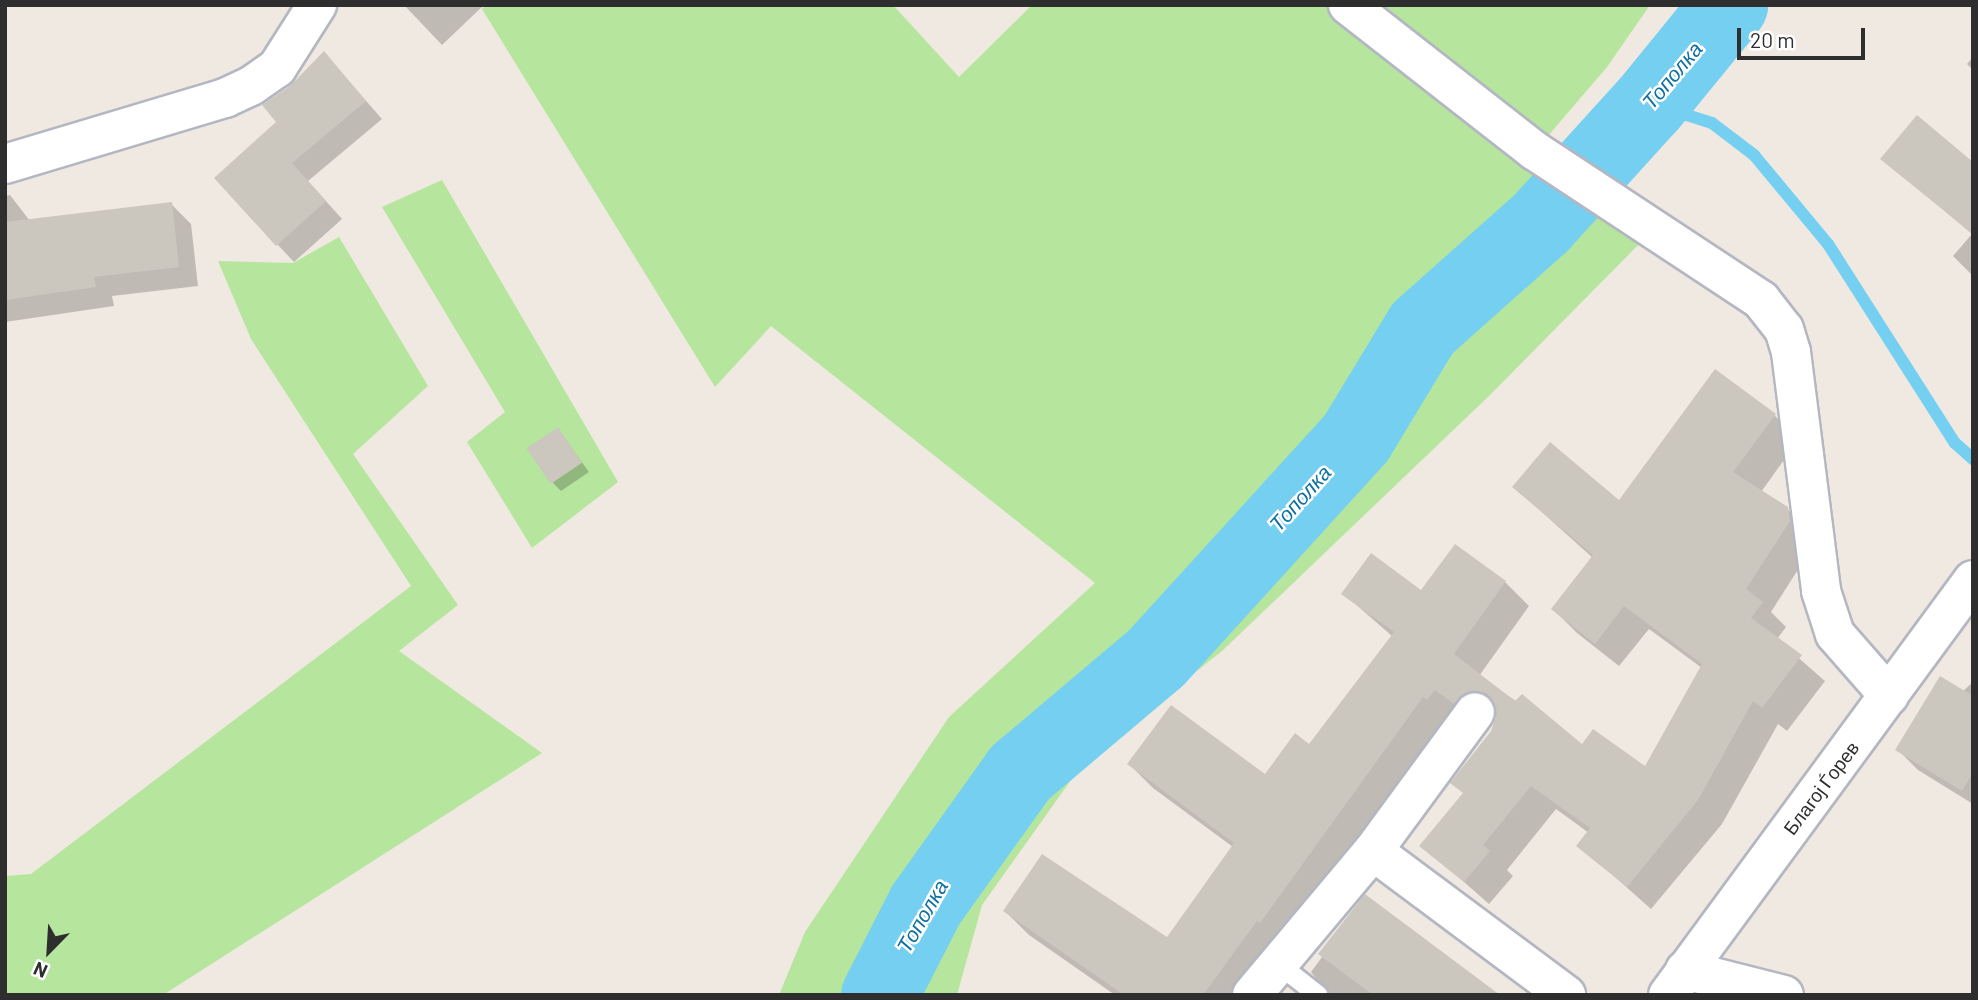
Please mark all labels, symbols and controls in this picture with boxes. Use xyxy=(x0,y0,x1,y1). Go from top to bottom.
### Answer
scale bar xyxy=(1740,14,1868,58)
text: 20 m xyxy=(1750,27,1795,52)
water label: Тополка xyxy=(1637,36,1707,114)
water label: Тополка xyxy=(1264,460,1336,536)
street label: Благој Ѓорев xyxy=(1778,737,1864,839)
water label: Тополка xyxy=(891,875,953,957)
north arrow xyxy=(14,916,84,986)
text: N xyxy=(30,958,51,984)

